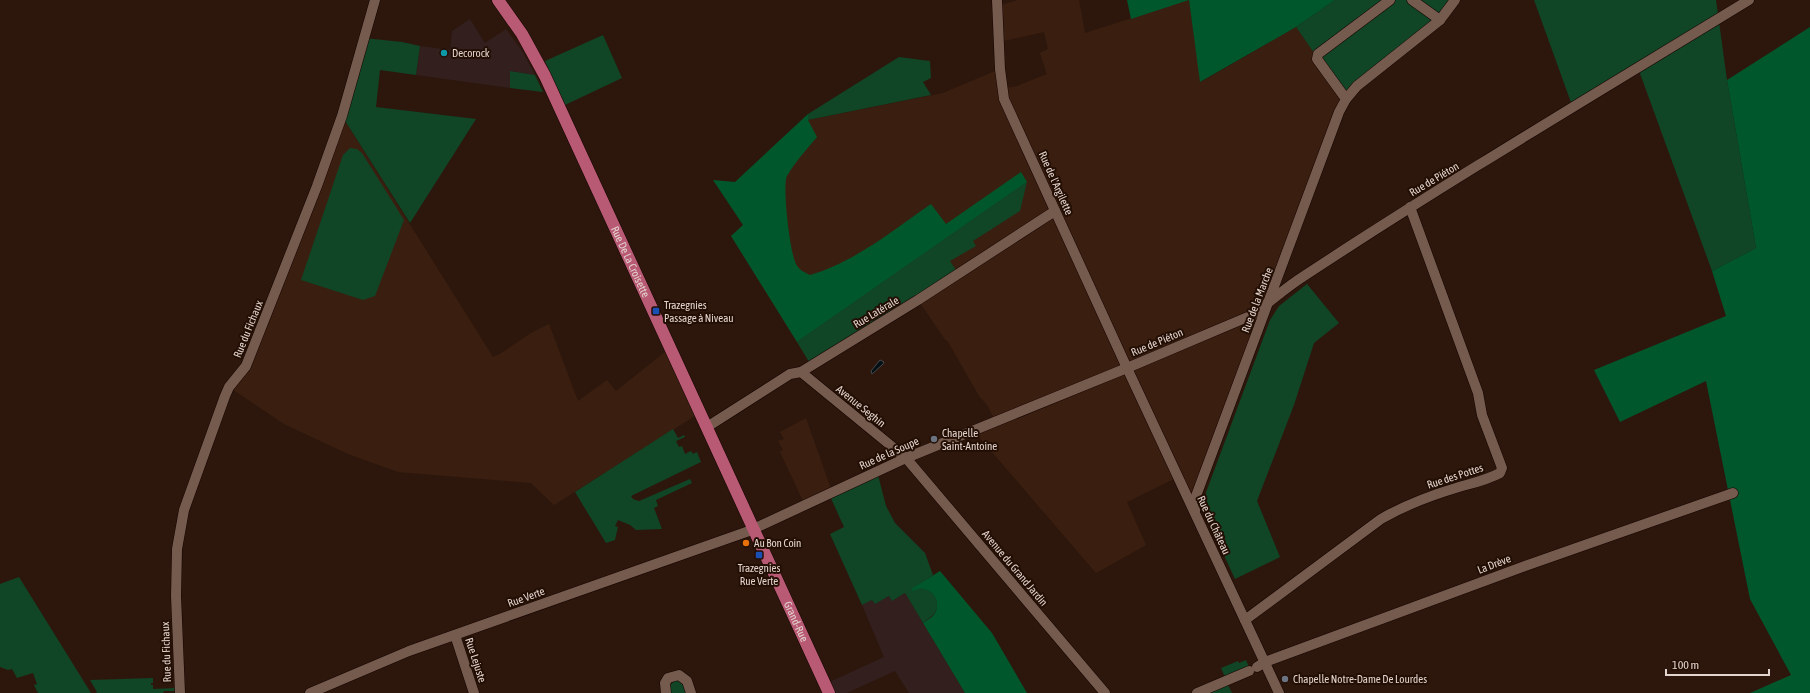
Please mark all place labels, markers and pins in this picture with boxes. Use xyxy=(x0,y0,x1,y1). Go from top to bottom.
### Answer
place label: Decorock xyxy=(452,47,490,59)
marker: Decorock xyxy=(439,48,449,58)
place label: Trazegnies Passage à Niveau xyxy=(664,299,734,324)
marker: Trazegnies Passage à Niveau xyxy=(651,306,661,316)
place label: Chapelle Saint-Antoine xyxy=(942,427,997,452)
marker: Chapelle Saint-Antoine xyxy=(929,434,939,444)
place label: Au Bon Coin xyxy=(754,537,801,549)
marker: Au Bon Coin xyxy=(741,538,751,548)
marker: Trazegnies Rue Verte xyxy=(754,550,764,560)
place label: Trazegnies Rue Verte xyxy=(738,562,780,587)
place label: Chapelle Notre-Dame De Lourdes xyxy=(1293,673,1427,685)
marker: Chapelle Notre-Dame De Lourdes xyxy=(1280,674,1290,684)

